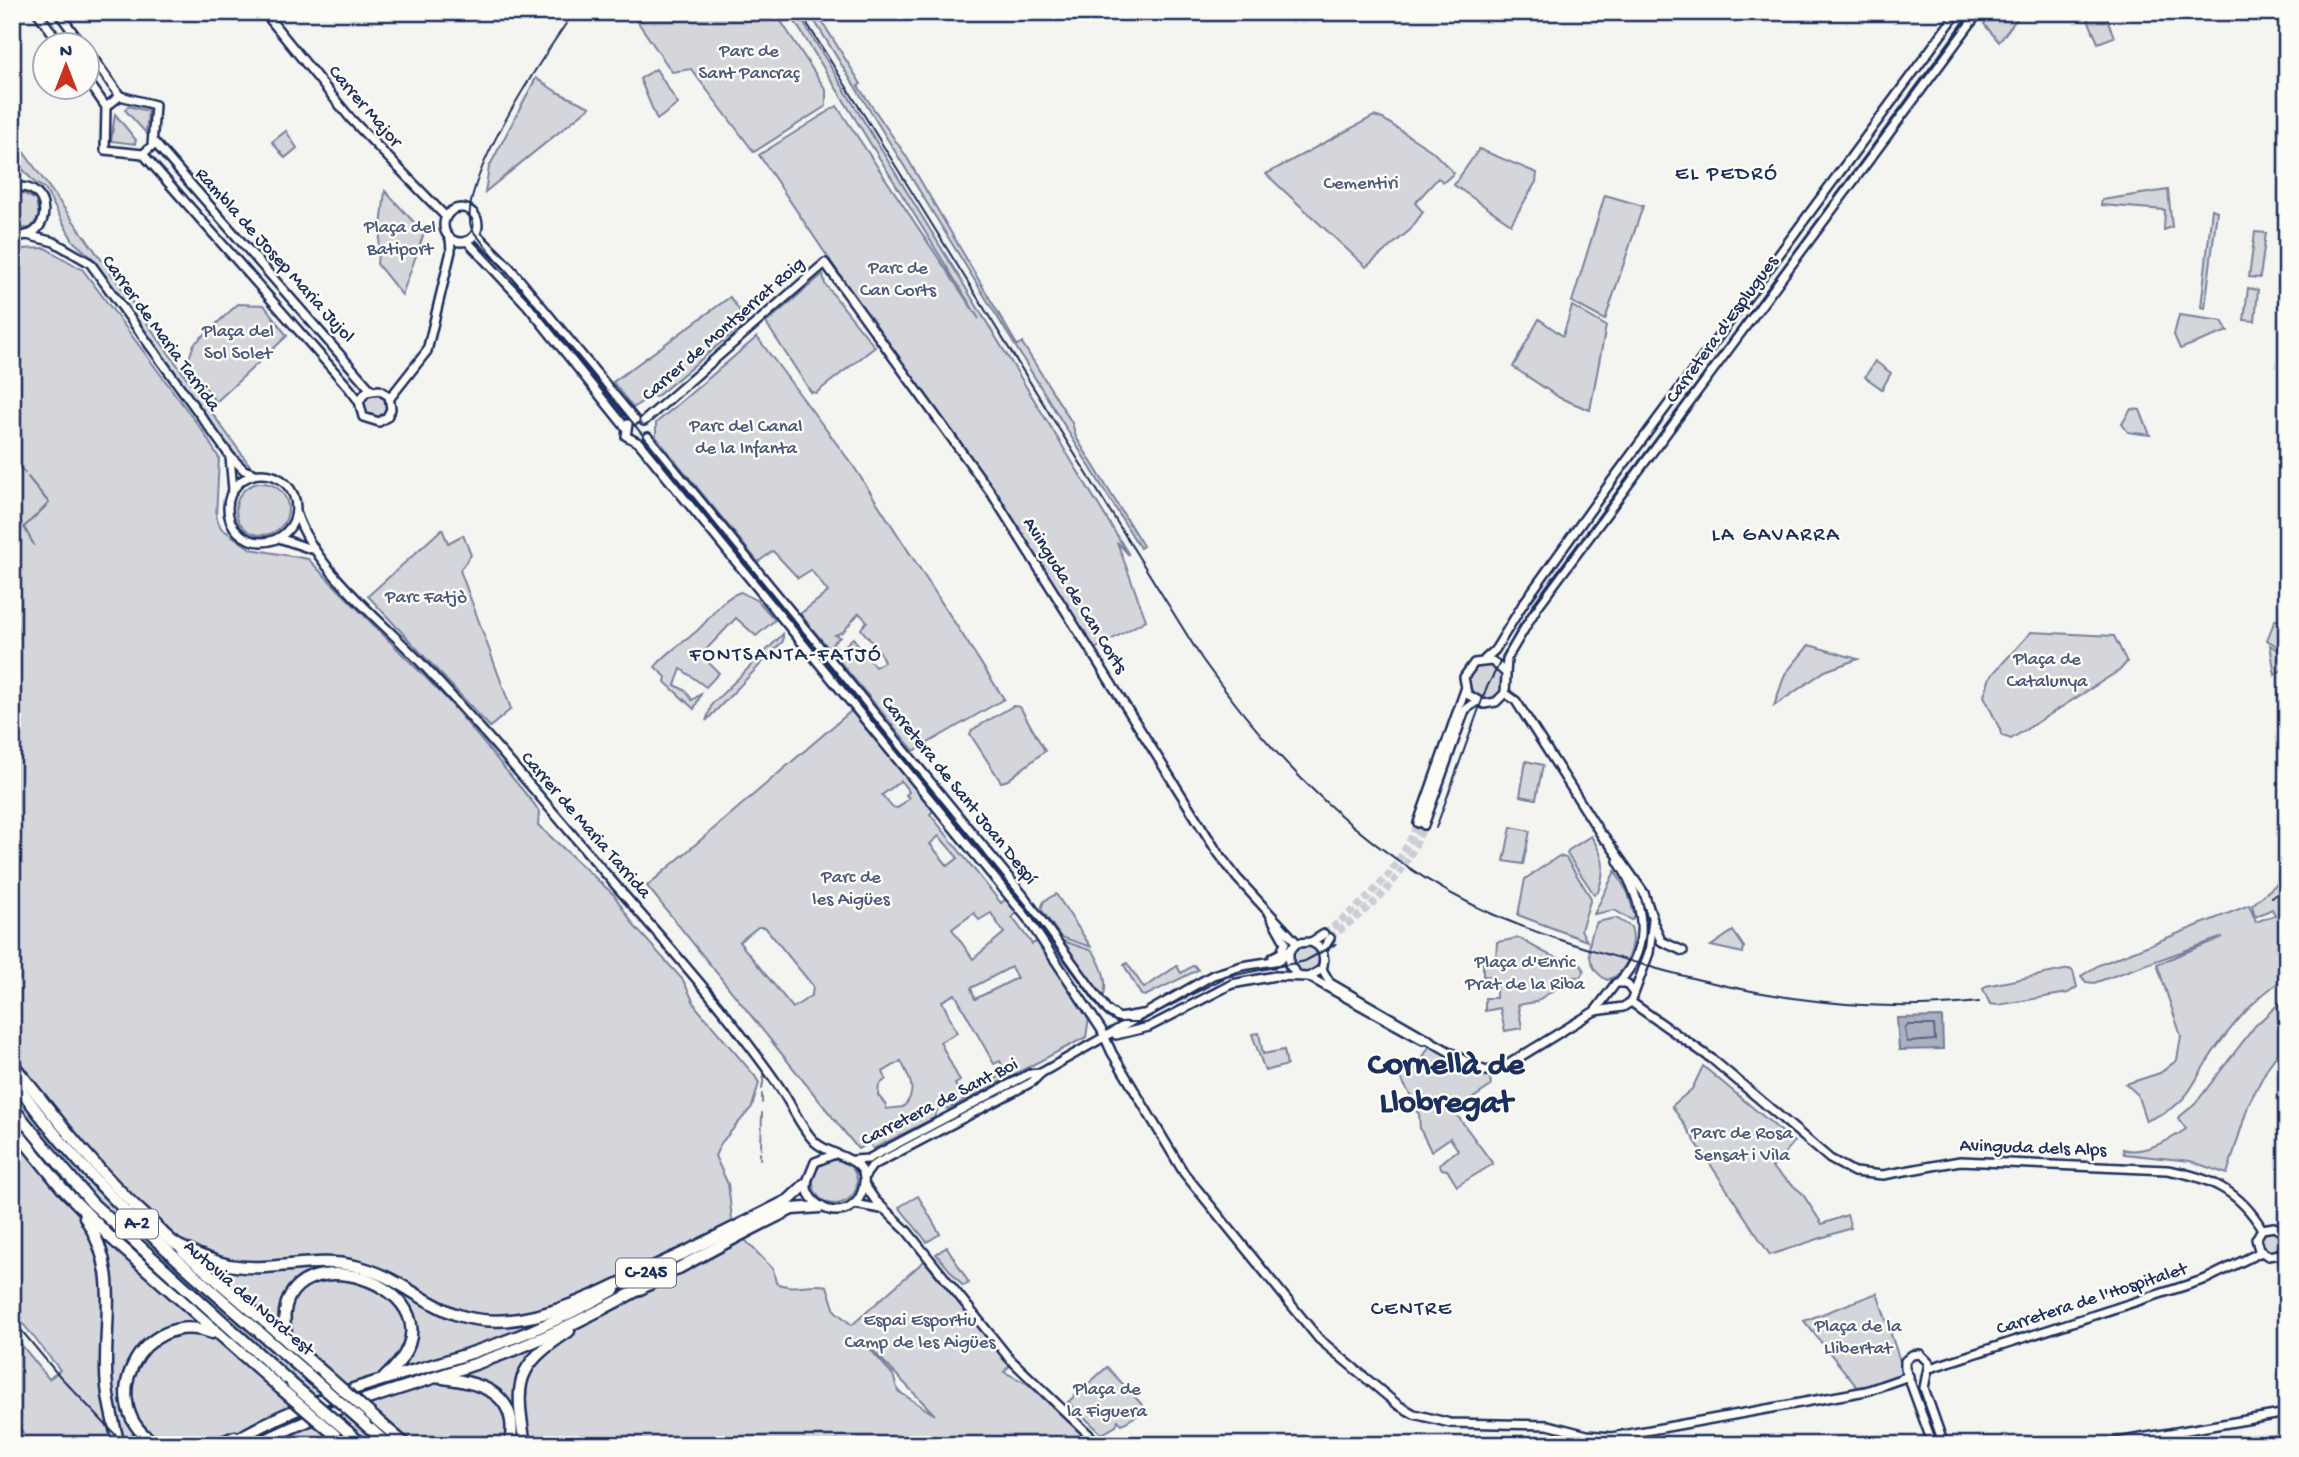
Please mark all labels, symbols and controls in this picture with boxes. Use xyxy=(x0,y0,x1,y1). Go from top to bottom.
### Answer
north arrow xyxy=(32,32,102,102)
text: N xyxy=(60,41,72,64)
park label: Parc de Sant Pancraç xyxy=(699,41,800,86)
street label: Carrer Major xyxy=(322,61,407,154)
district label: EL PEDRÓ xyxy=(1675,163,1779,188)
street label: Rambla de Josep Maria Jujol xyxy=(189,164,359,348)
park label: Cementiri xyxy=(1323,173,1399,196)
park label: Plaça del Batiport xyxy=(363,217,436,262)
street label: Carrer de Maria Tarrida xyxy=(96,251,225,418)
street label: Carretera d'Esplugues xyxy=(1662,251,1785,408)
street label: Carrer de Montserrat Roig xyxy=(638,253,810,407)
park label: Parc de Can Corts xyxy=(860,258,937,303)
park label: Plaça del Sol Solet xyxy=(201,321,274,366)
park label: Parc del Canal de la Infanta xyxy=(689,416,802,461)
street label: Avinguda de Can Corts xyxy=(1017,514,1132,679)
district label: LA GAVARRA xyxy=(1711,524,1841,549)
park label: Parc Fatjò xyxy=(384,587,467,610)
district label: FONTSANTA-FATJÓ xyxy=(688,644,883,669)
park label: Plaça de Catalunya xyxy=(2006,649,2089,694)
street label: Carretera de Sant Joan Despí xyxy=(875,692,1042,891)
street label: Carrer de Maria Tarrida xyxy=(515,748,656,905)
park label: Parc de les Aigües xyxy=(812,867,891,912)
park label: Plaça d'Enric Prat de la Riba xyxy=(1464,952,1586,997)
district label: Cornellà de Llobregat xyxy=(1368,1048,1525,1124)
street label: Carretera de Sant Boi xyxy=(858,1053,1022,1153)
park label: Parc de Rosa Sensat i Vila xyxy=(1690,1123,1794,1168)
street label: Avinguda dels Alps xyxy=(1959,1135,2108,1163)
road number: A-2 xyxy=(116,1210,158,1238)
street label: Autovia del Nord-est xyxy=(178,1236,320,1363)
road number: C-245 xyxy=(616,1258,676,1288)
street label: Carretera de l'Hospitalet xyxy=(1994,1258,2192,1342)
district label: CENTRE xyxy=(1371,1298,1453,1323)
park label: Espai Esportiu Camp de les Aigües xyxy=(845,1310,996,1355)
park label: Plaça de la Llibertat xyxy=(1814,1316,1903,1361)
park label: Plaça de la Figuera xyxy=(1067,1379,1148,1424)

